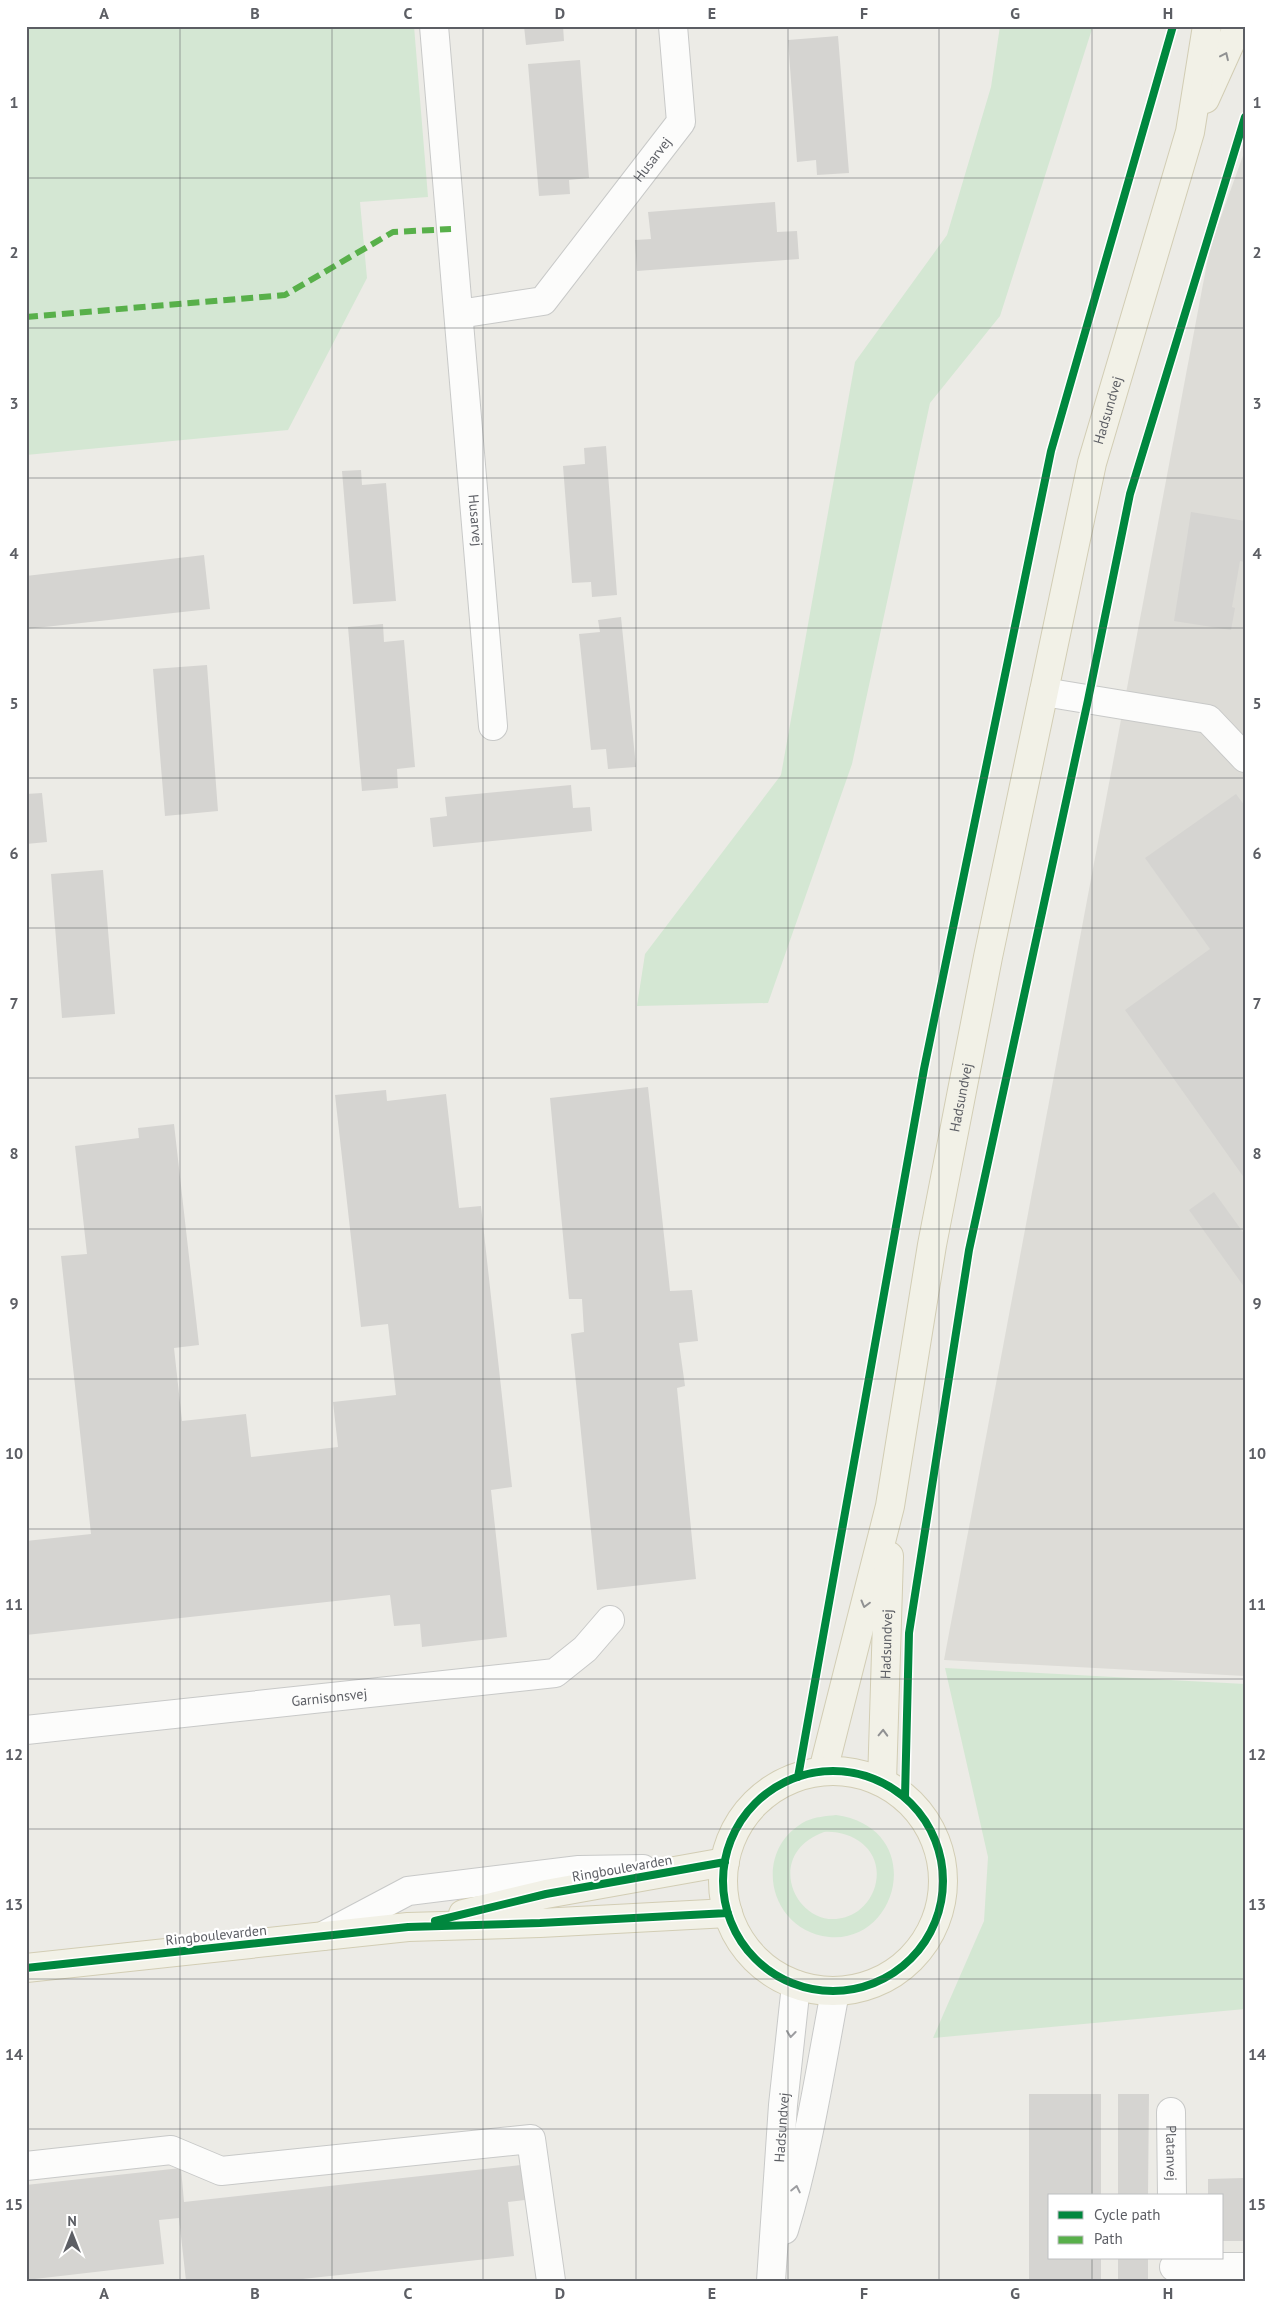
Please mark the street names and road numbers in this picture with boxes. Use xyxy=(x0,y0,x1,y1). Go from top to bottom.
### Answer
street label: Husarvej xyxy=(629,133,675,185)
street label: Hadsundvej xyxy=(1089,374,1126,446)
street label: Husarvej xyxy=(465,494,487,547)
street label: Hadsundvej xyxy=(945,1061,976,1134)
street label: Hadsundvej xyxy=(876,1609,896,1679)
street label: Garnisonsvej xyxy=(290,1684,368,1710)
street label: Ringboulevarden xyxy=(570,1850,674,1886)
street label: Ringboulevarden xyxy=(165,1921,267,1949)
street label: Hadsundvej xyxy=(770,2091,793,2163)
street label: Platanvej xyxy=(1162,2125,1181,2181)

